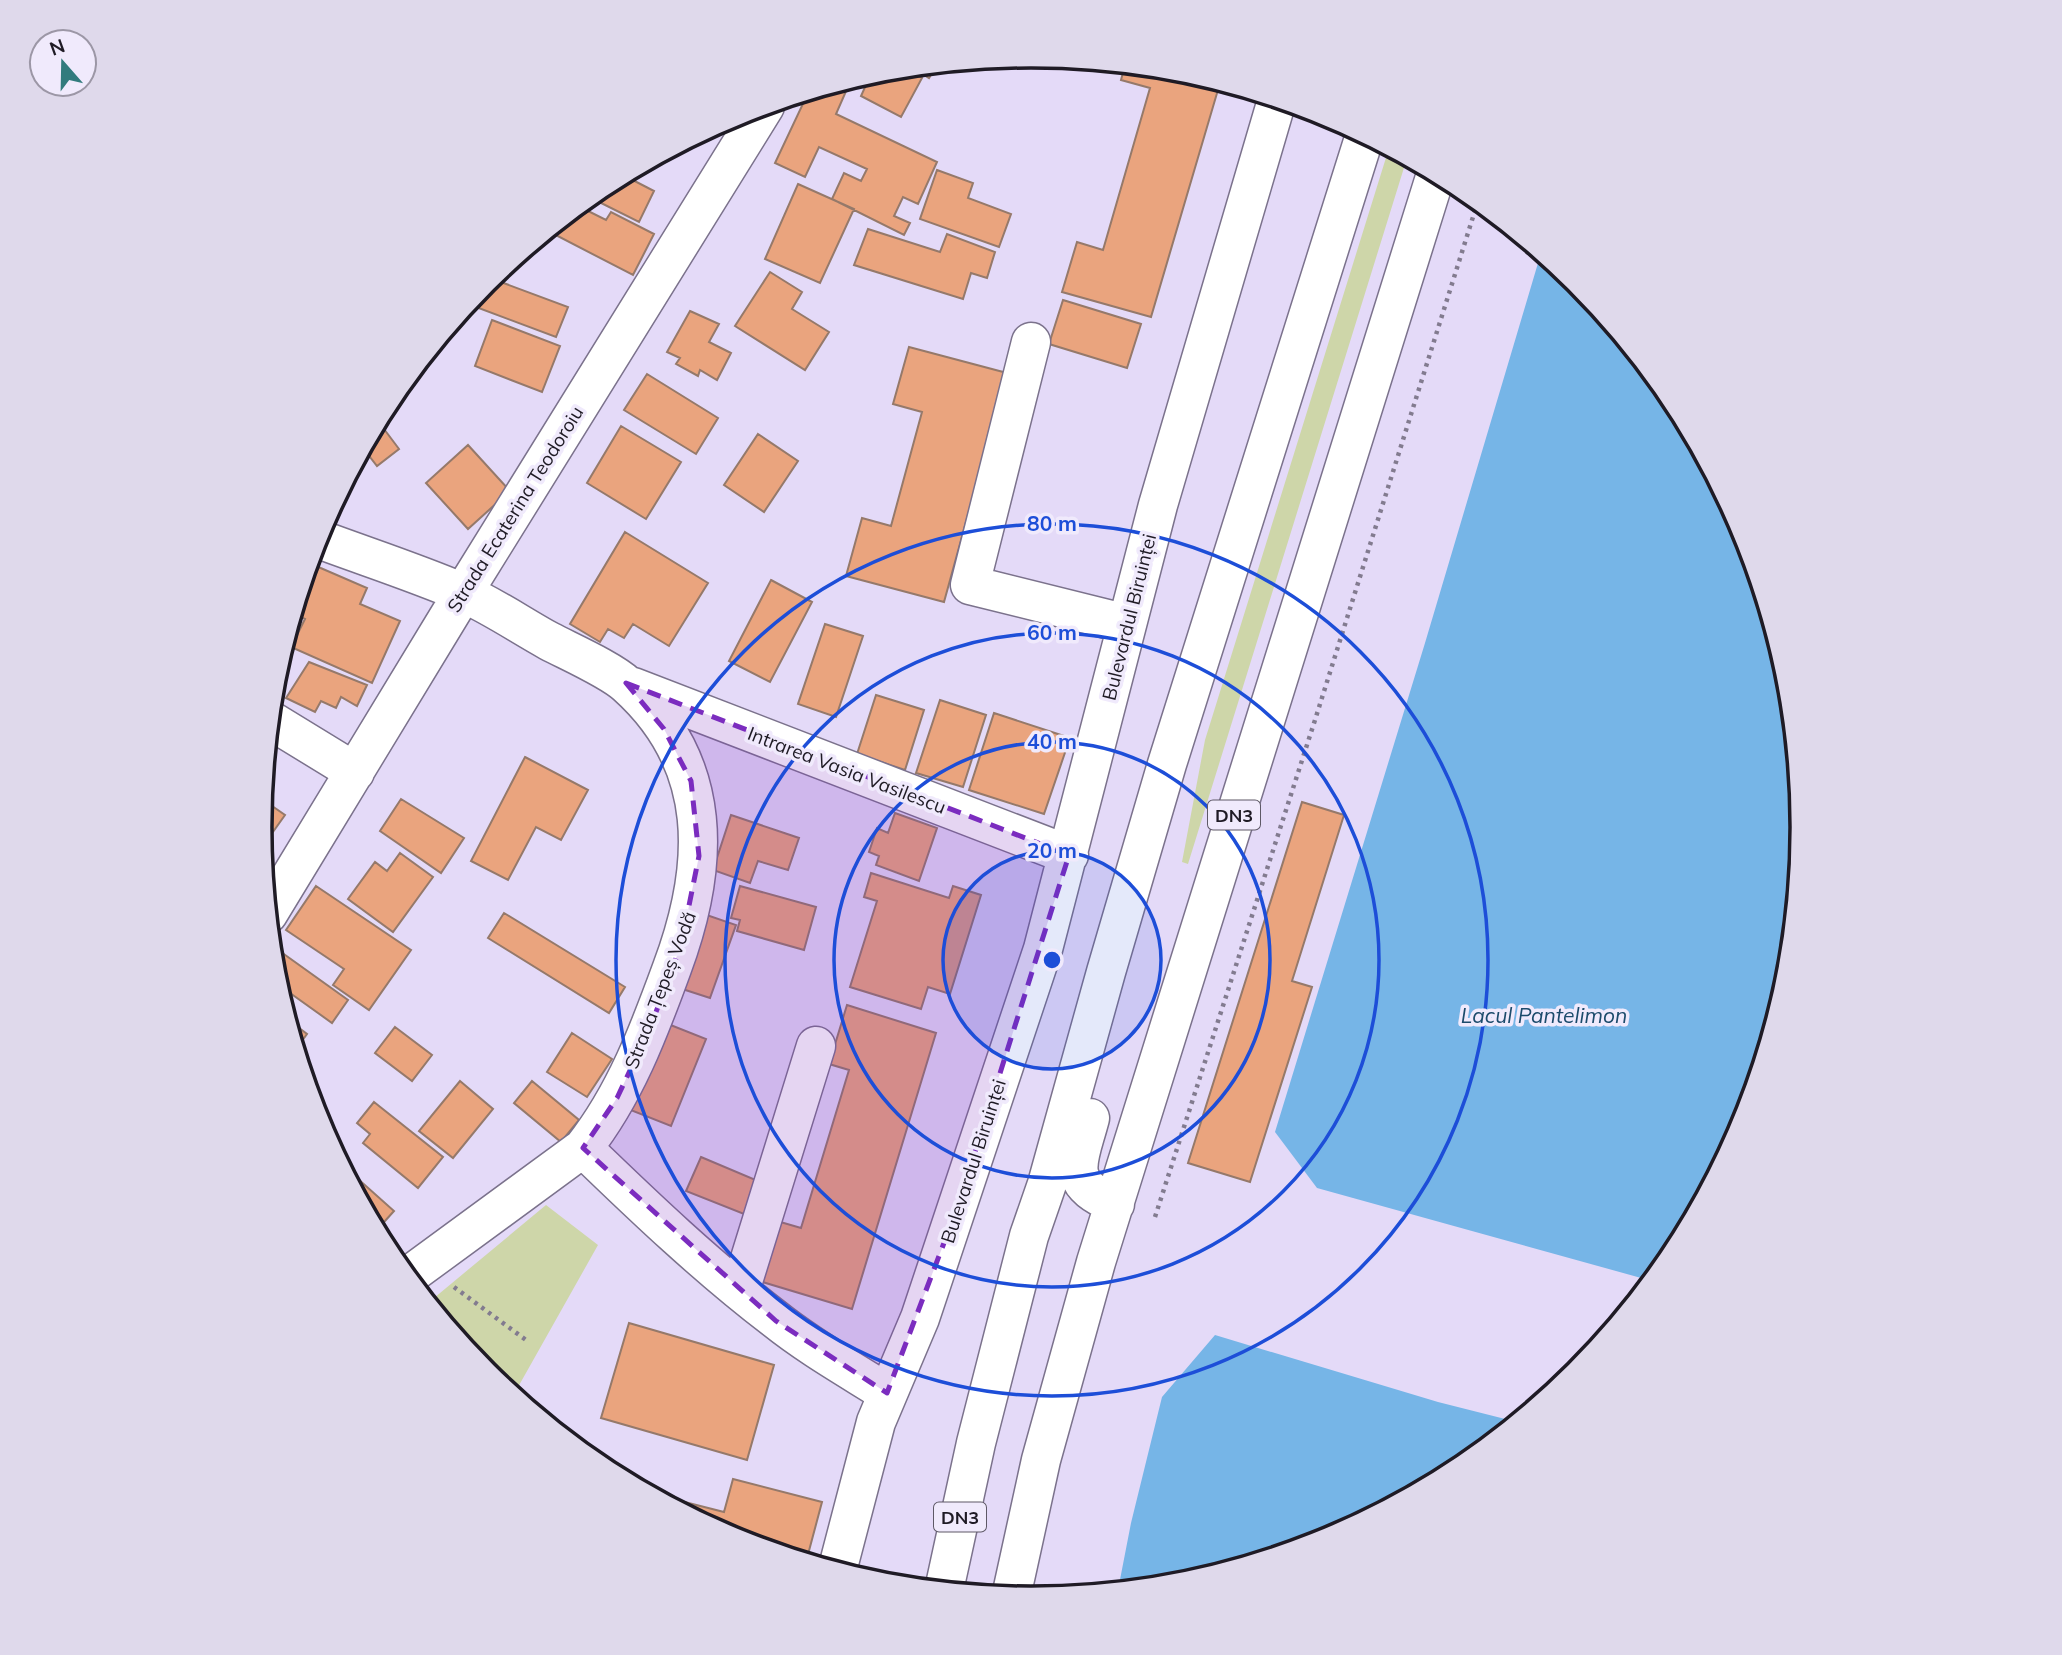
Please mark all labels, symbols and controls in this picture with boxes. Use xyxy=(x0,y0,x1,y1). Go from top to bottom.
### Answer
north arrow xyxy=(28,28,98,98)
text: N xyxy=(46,33,68,61)
street label: Strada Ecaterina Teodoroiu xyxy=(442,401,588,617)
text: 80 m xyxy=(1027,510,1077,536)
street label: Bulevardul Biruinței xyxy=(1097,531,1162,703)
text: 60 m xyxy=(1027,619,1077,645)
street label: Intrarea Vasia Vasilescu xyxy=(744,721,950,819)
text: 40 m xyxy=(1027,728,1077,754)
road number: DN3 xyxy=(1208,800,1260,830)
text: 20 m xyxy=(1027,837,1077,863)
street label: Strada Țepeș Vodă xyxy=(619,908,702,1072)
centre of rings xyxy=(1040,948,1064,972)
water label: Lacul Pantelimon xyxy=(1461,1002,1627,1028)
street label: Bulevardul Biruinței xyxy=(935,1076,1012,1246)
road number: DN3 xyxy=(934,1502,986,1532)

